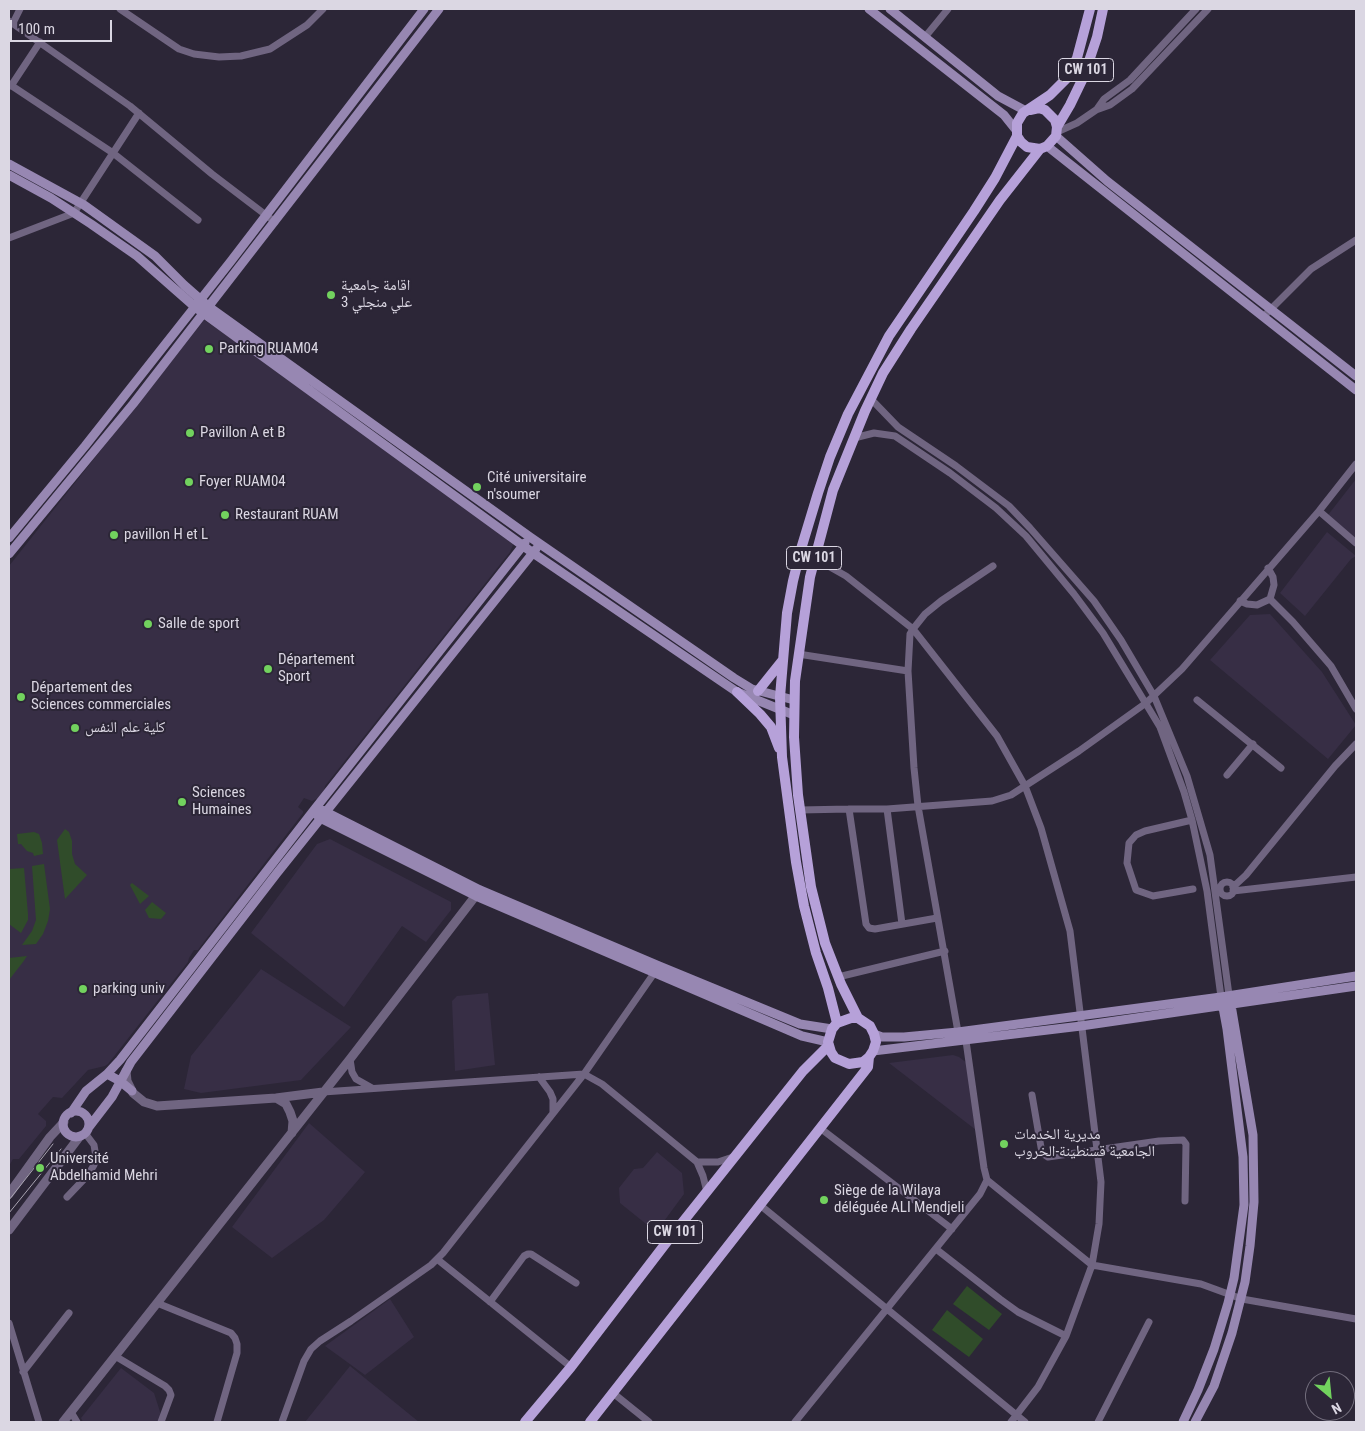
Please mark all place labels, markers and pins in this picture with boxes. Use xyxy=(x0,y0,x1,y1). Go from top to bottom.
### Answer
place label: اقامة جامعية علي منجلي 3 xyxy=(341,277,412,312)
marker: اقامة جامعية علي منجلي 3 xyxy=(325,289,337,301)
place label: Parking RUAM04 xyxy=(219,340,318,358)
marker: Parking RUAM04 xyxy=(203,343,215,355)
place label: Pavillon A et B xyxy=(200,424,285,442)
marker: Pavillon A et B xyxy=(184,427,196,439)
place label: Cité universitaire n'soumer xyxy=(487,469,587,504)
place label: Foyer RUAM04 xyxy=(199,473,286,491)
marker: Foyer RUAM04 xyxy=(183,476,195,488)
marker: Cité universitaire n'soumer xyxy=(471,481,483,493)
place label: Restaurant RUAM xyxy=(235,506,339,524)
marker: Restaurant RUAM xyxy=(219,509,231,521)
place label: pavillon H et L xyxy=(124,526,208,544)
marker: pavillon H et L xyxy=(108,529,120,541)
place label: Salle de sport xyxy=(158,615,239,633)
marker: Salle de sport xyxy=(142,618,154,630)
place label: Département Sport xyxy=(278,651,355,686)
marker: Département Sport xyxy=(262,663,274,675)
place label: Département des Sciences commerciales xyxy=(31,679,171,714)
marker: Département des Sciences commerciales xyxy=(15,691,27,703)
place label: كلية علم النفس xyxy=(85,719,165,737)
marker: كلية علم النفس xyxy=(69,722,81,734)
place label: Sciences Humaines xyxy=(192,784,252,819)
marker: Sciences Humaines xyxy=(176,796,188,808)
place label: parking univ xyxy=(93,980,165,998)
marker: parking univ xyxy=(77,983,89,995)
place label: مديرية الخدمات الجامعية قسنطينة-الخروب xyxy=(1014,1126,1155,1161)
marker: مديرية الخدمات الجامعية قسنطينة-الخروب xyxy=(998,1138,1010,1150)
place label: Université Abdelhamid Mehri xyxy=(50,1150,158,1185)
marker: Université Abdelhamid Mehri xyxy=(34,1162,46,1174)
place label: Siège de la Wilaya déléguée ALI Mendjeli xyxy=(834,1182,964,1217)
marker: Siège de la Wilaya déléguée ALI Mendjeli xyxy=(818,1194,830,1206)

